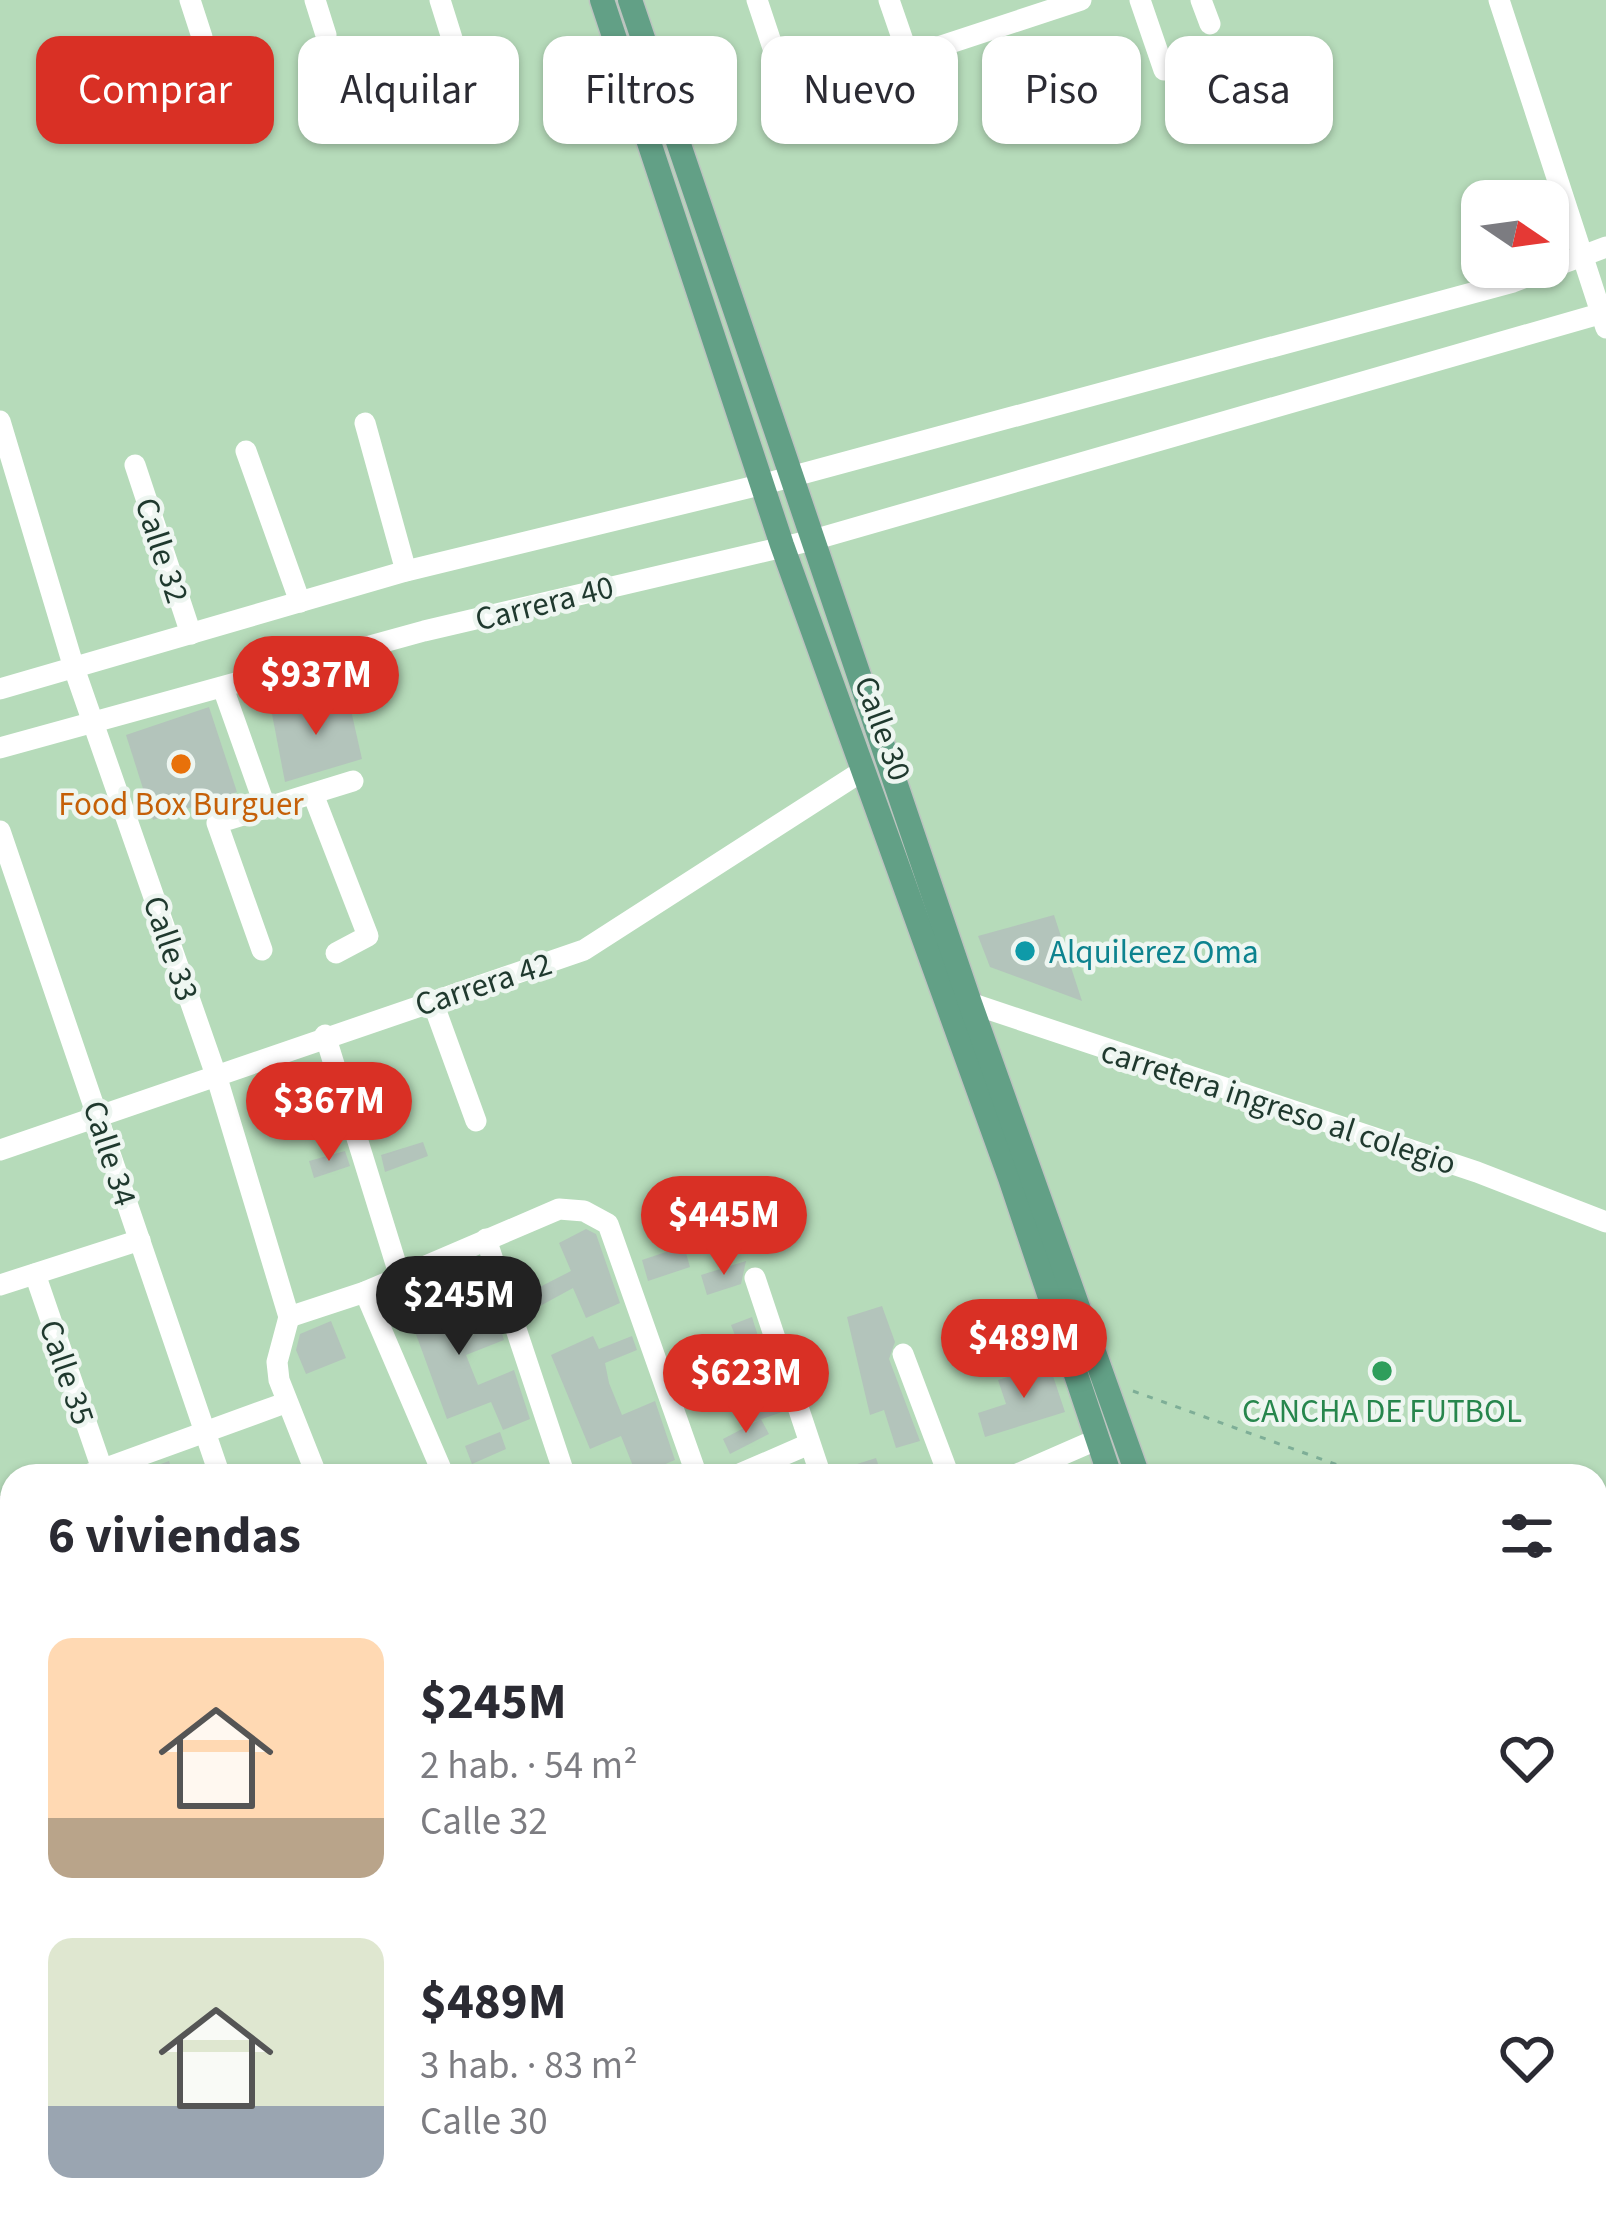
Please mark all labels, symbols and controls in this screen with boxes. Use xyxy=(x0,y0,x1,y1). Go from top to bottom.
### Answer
chip: Comprar xyxy=(36,36,274,144)
chip: Alquilar xyxy=(298,36,519,144)
chip: Filtros xyxy=(543,36,737,144)
chip: Nuevo xyxy=(761,36,958,144)
chip: Piso xyxy=(982,36,1141,144)
chip: Casa xyxy=(1165,36,1333,144)
north arrow xyxy=(1461,180,1569,288)
map controls xyxy=(1461,180,1569,288)
street label: Calle 32 xyxy=(123,492,201,609)
street label: Carrera 40 xyxy=(470,564,619,643)
pin: $937M xyxy=(232,636,400,738)
text: $937M xyxy=(260,647,372,703)
street label: Calle 30 xyxy=(842,670,923,787)
marker: Food Box Burguer xyxy=(168,751,194,777)
place label: Food Box Burguer xyxy=(58,781,304,828)
street label: Calle 33 xyxy=(131,890,210,1007)
place label: Alquilerez Oma xyxy=(1049,929,1259,976)
marker: Alquilerez Oma xyxy=(1012,938,1038,964)
street label: Carrera 42 xyxy=(409,940,558,1029)
street label: carretera ingreso al colegio xyxy=(1095,1028,1462,1187)
pin: $367M xyxy=(245,1062,413,1164)
text: $367M xyxy=(273,1073,385,1129)
street label: Calle 34 xyxy=(71,1095,149,1212)
pin: $445M xyxy=(640,1176,808,1278)
text: $445M xyxy=(668,1187,780,1243)
pin: $245M xyxy=(375,1256,543,1358)
text: $245M xyxy=(403,1267,515,1323)
pin: $489M xyxy=(940,1299,1108,1401)
text: $489M xyxy=(968,1310,1080,1366)
street label: Calle 35 xyxy=(27,1314,106,1431)
pin: $623M xyxy=(662,1334,830,1436)
text: $623M xyxy=(690,1345,802,1401)
marker: CANCHA DE FUTBOL xyxy=(1369,1358,1395,1384)
place label: CANCHA DE FUTBOL xyxy=(1242,1388,1522,1435)
text: 6 viviendas xyxy=(48,1500,301,1572)
icon: filters xyxy=(1494,1503,1560,1569)
text: $245M xyxy=(420,1666,567,1738)
icon: home xyxy=(144,1686,288,1830)
icon: heart xyxy=(1494,1725,1560,1791)
text: 2 hab. · 54 m² xyxy=(420,1738,637,1794)
text: Calle 32 xyxy=(420,1794,548,1850)
text: $489M xyxy=(420,1966,567,2038)
icon: home xyxy=(144,1986,288,2130)
icon: heart xyxy=(1494,2025,1560,2091)
text: 3 hab. · 83 m² xyxy=(420,2038,637,2094)
text: Calle 30 xyxy=(420,2094,548,2150)

